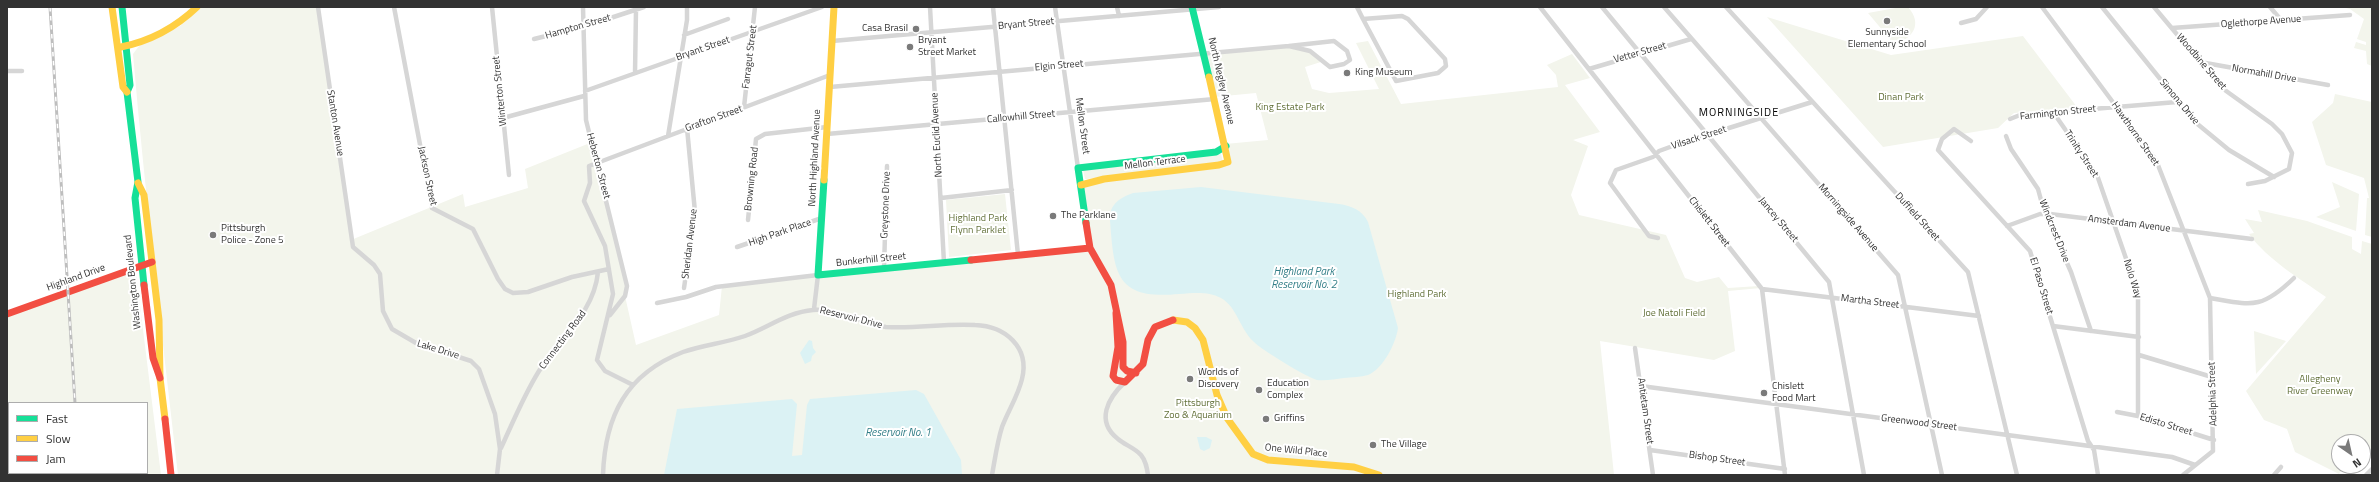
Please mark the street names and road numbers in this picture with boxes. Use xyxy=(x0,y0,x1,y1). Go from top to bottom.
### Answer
street label: Hampton Street xyxy=(544,12,612,42)
street label: Oglethorpe Avenue xyxy=(2220,13,2302,31)
street label: Bryant Street xyxy=(997,16,1055,32)
street label: Farragut Street xyxy=(740,25,760,89)
street label: Woodbine Street xyxy=(2173,32,2229,92)
street label: Bryant Street xyxy=(674,34,732,64)
street label: North Negley Avenue xyxy=(1205,36,1237,126)
street label: Vetter Street xyxy=(1612,40,1668,66)
street label: Winterton Street xyxy=(490,55,510,127)
street label: Elgin Street xyxy=(1034,58,1084,74)
street label: Normahill Drive xyxy=(2231,62,2297,86)
street label: Simona Drive xyxy=(2157,77,2201,127)
street label: Stanton Avenue xyxy=(324,89,346,157)
street label: North Euclid Avenue xyxy=(929,92,945,178)
street label: Mellon Street xyxy=(1072,97,1092,155)
street label: Hawthorne Street xyxy=(2108,100,2162,168)
street label: Grafton Street xyxy=(684,103,744,135)
street label: Farmington Street xyxy=(2019,103,2097,123)
street label: Callowhill Street xyxy=(987,108,1055,126)
street label: North Highland Avenue xyxy=(806,109,824,207)
street label: Vilsack Street xyxy=(1670,123,1728,153)
street label: Trinity Street xyxy=(2061,128,2101,180)
street label: Heberton Street xyxy=(583,132,613,200)
street label: Jackson Street xyxy=(415,145,439,207)
street label: Browning Road xyxy=(743,146,761,212)
street label: Mellon Terrace xyxy=(1124,153,1186,173)
street label: Greystone Drive xyxy=(879,171,893,239)
street label: Morningside Avenue xyxy=(1815,182,1881,254)
street label: Duffield Street xyxy=(1892,190,1942,244)
street label: Chislett Street xyxy=(1686,195,1732,249)
street label: Jancey Street xyxy=(1756,195,1800,245)
street label: Windcrest Drive xyxy=(2036,198,2072,264)
street label: Sheridan Avenue xyxy=(680,208,700,280)
street label: Amsterdam Avenue xyxy=(2087,213,2171,235)
street label: High Park Place xyxy=(747,217,813,249)
street label: Washington Boulevard xyxy=(122,234,144,330)
street label: Bunkerhill Street xyxy=(835,250,907,270)
street label: El Paso Street xyxy=(2027,256,2055,316)
street label: Nolo Way xyxy=(2120,258,2144,300)
street label: Highland Drive xyxy=(45,262,107,294)
street label: Martha Street xyxy=(1840,292,1900,312)
street label: Reservoir Drive xyxy=(818,304,884,332)
street label: Connecting Road xyxy=(537,308,589,372)
street label: Lake Drive xyxy=(415,338,461,362)
street label: Adelphia Street xyxy=(2206,362,2220,426)
street label: Antietam Street xyxy=(1634,377,1656,445)
street label: Edisto Street xyxy=(2138,411,2194,439)
street label: Greenwood Street xyxy=(1880,412,1958,434)
street label: One Wild Place xyxy=(1264,442,1328,460)
street label: Bishop Street xyxy=(1688,449,1746,469)

